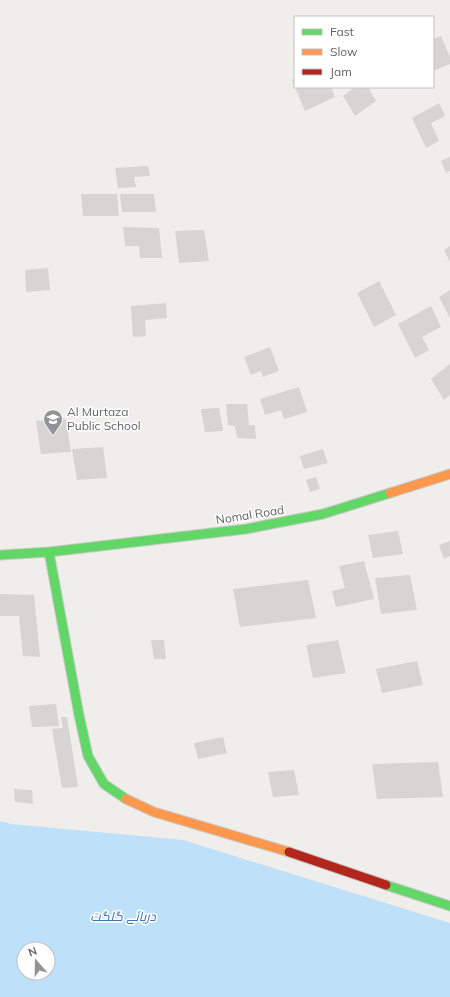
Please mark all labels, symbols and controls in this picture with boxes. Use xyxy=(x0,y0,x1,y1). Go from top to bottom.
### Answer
legend xyxy=(294,16,434,88)
text: Fast xyxy=(330,24,354,39)
text: Slow xyxy=(330,44,358,59)
text: Jam xyxy=(330,64,352,79)
place label: Al Murtaza Public School xyxy=(67,404,141,433)
school or university icon: Al Murtaza Public School xyxy=(42,408,64,436)
street label: Nomal Road xyxy=(215,502,285,527)
water label: دریائے گلگت xyxy=(90,908,157,924)
north arrow xyxy=(16,941,56,981)
text: N xyxy=(26,944,39,960)

